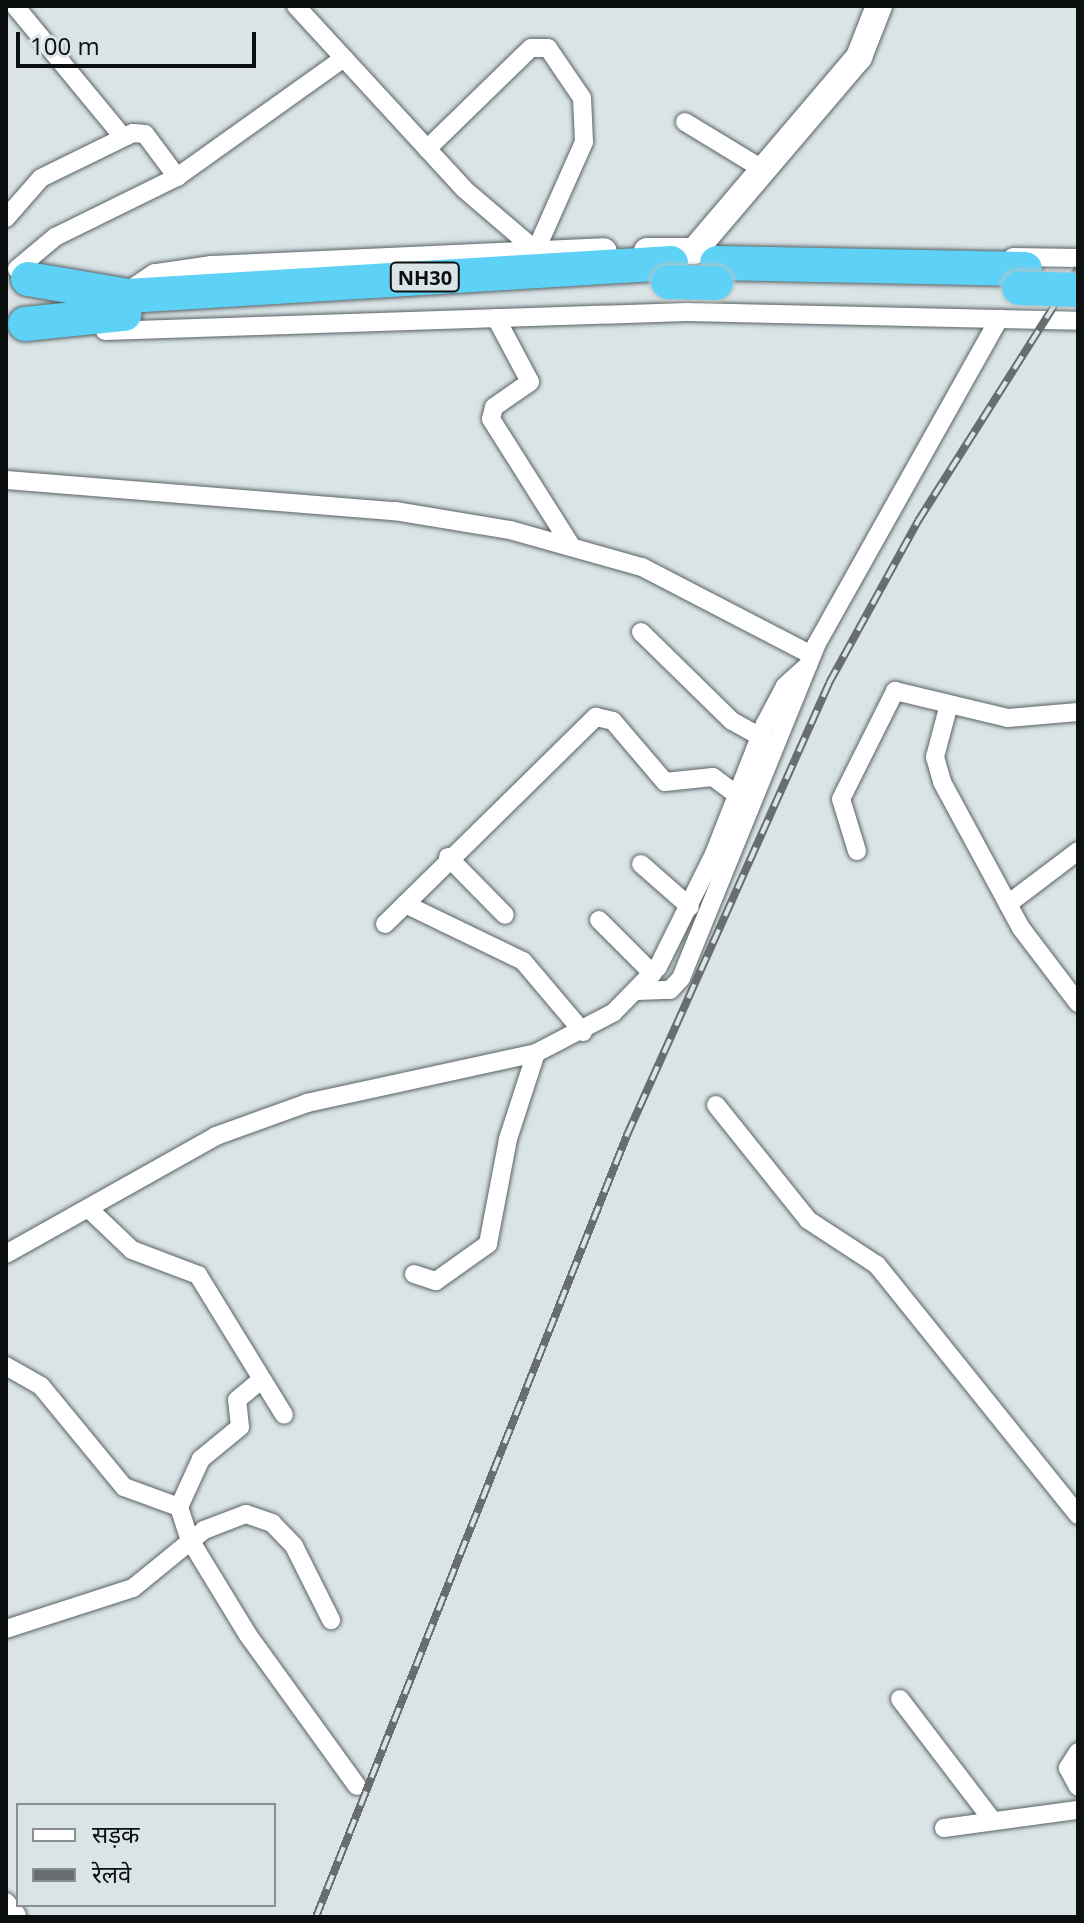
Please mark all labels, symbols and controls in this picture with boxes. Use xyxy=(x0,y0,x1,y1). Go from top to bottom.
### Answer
scale bar xyxy=(20,16,260,66)
text: 100 m xyxy=(30,29,100,62)
road number: NH30 xyxy=(389,261,461,293)
legend xyxy=(16,1803,276,1907)
text: सड़क xyxy=(92,1817,140,1850)
text: रेलवे xyxy=(92,1857,131,1890)

